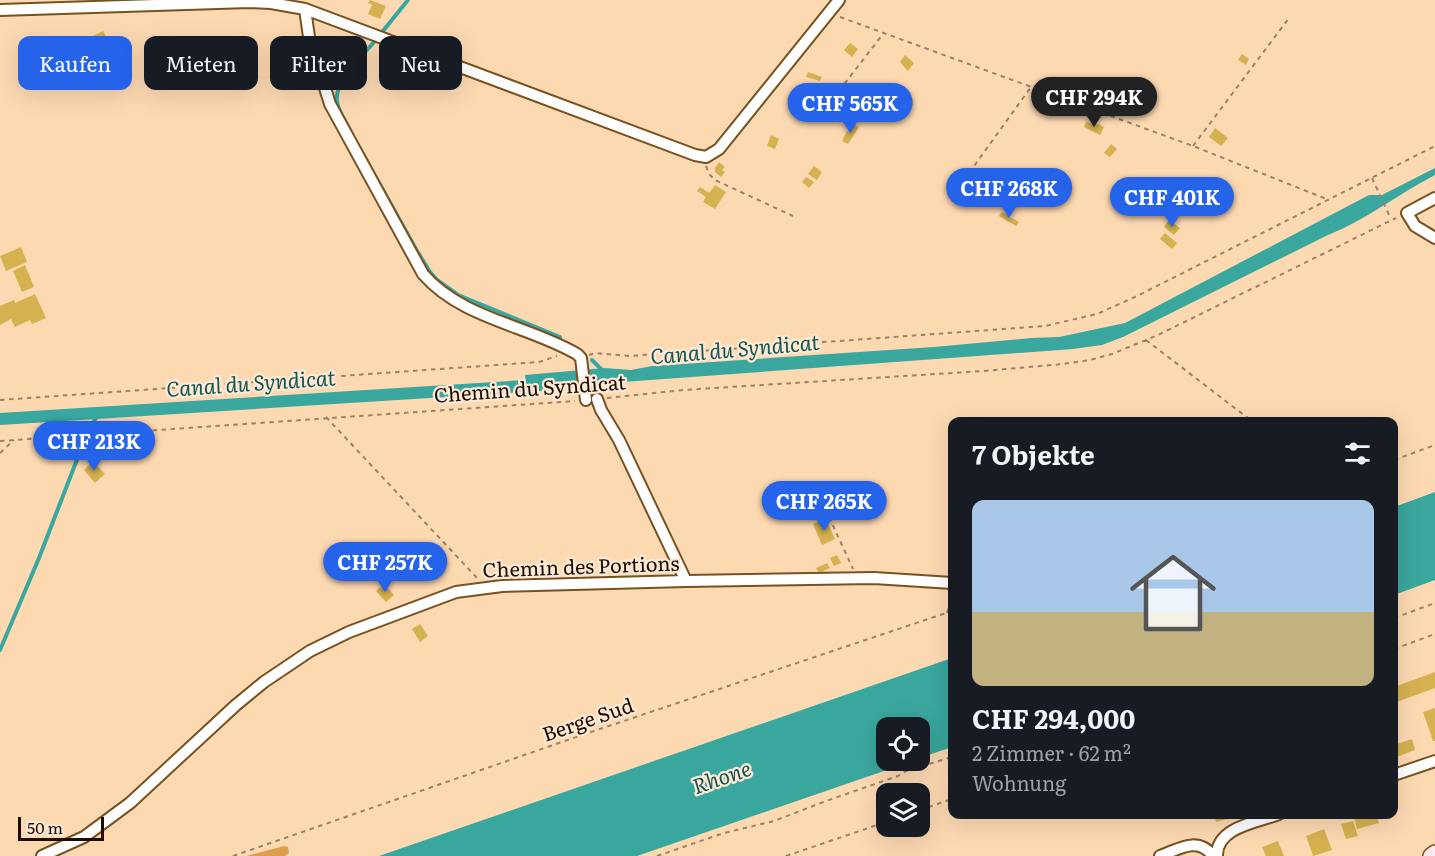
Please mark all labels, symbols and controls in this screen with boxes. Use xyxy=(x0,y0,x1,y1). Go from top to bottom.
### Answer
chip: Kaufen xyxy=(18,36,132,90)
chip: Mieten xyxy=(144,36,258,90)
chip: Filter xyxy=(270,36,367,90)
chip: Neu xyxy=(379,36,462,90)
pin: CHF 294K xyxy=(1032,77,1156,128)
text: CHF 294K xyxy=(1045,81,1143,111)
pin: CHF 565K xyxy=(788,83,912,134)
text: CHF 565K xyxy=(802,87,898,117)
pin: CHF 268K xyxy=(947,168,1071,219)
text: CHF 268K xyxy=(960,172,1058,202)
pin: CHF 401K xyxy=(1110,177,1234,228)
text: CHF 401K xyxy=(1124,181,1220,211)
water label: Canal du Syndicat xyxy=(649,325,821,370)
water label: Canal du Syndicat xyxy=(165,360,337,403)
street label: Chemin du Syndicat xyxy=(433,365,627,409)
pin: CHF 213K xyxy=(32,421,156,472)
text: CHF 213K xyxy=(47,425,141,455)
text: 7 Objekte xyxy=(972,434,1095,473)
icon: filters xyxy=(1341,437,1374,470)
pin: CHF 265K xyxy=(762,481,886,532)
text: CHF 265K xyxy=(776,485,872,515)
icon: home xyxy=(1119,539,1227,647)
pin: CHF 257K xyxy=(323,542,447,593)
text: CHF 257K xyxy=(337,546,433,576)
street label: Chemin des Portions xyxy=(482,547,680,583)
street label: Berge Sud xyxy=(538,689,637,748)
text: CHF 294,000 xyxy=(972,698,1135,737)
map controls xyxy=(876,717,930,837)
button: locate xyxy=(876,717,930,771)
text: 2 Zimmer · 62 m² xyxy=(972,737,1131,767)
water label: Rhone xyxy=(688,751,755,800)
text: Wohnung xyxy=(972,767,1066,797)
button: layers xyxy=(876,783,930,837)
scale bar xyxy=(18,814,104,842)
text: 50 m xyxy=(27,815,63,839)

